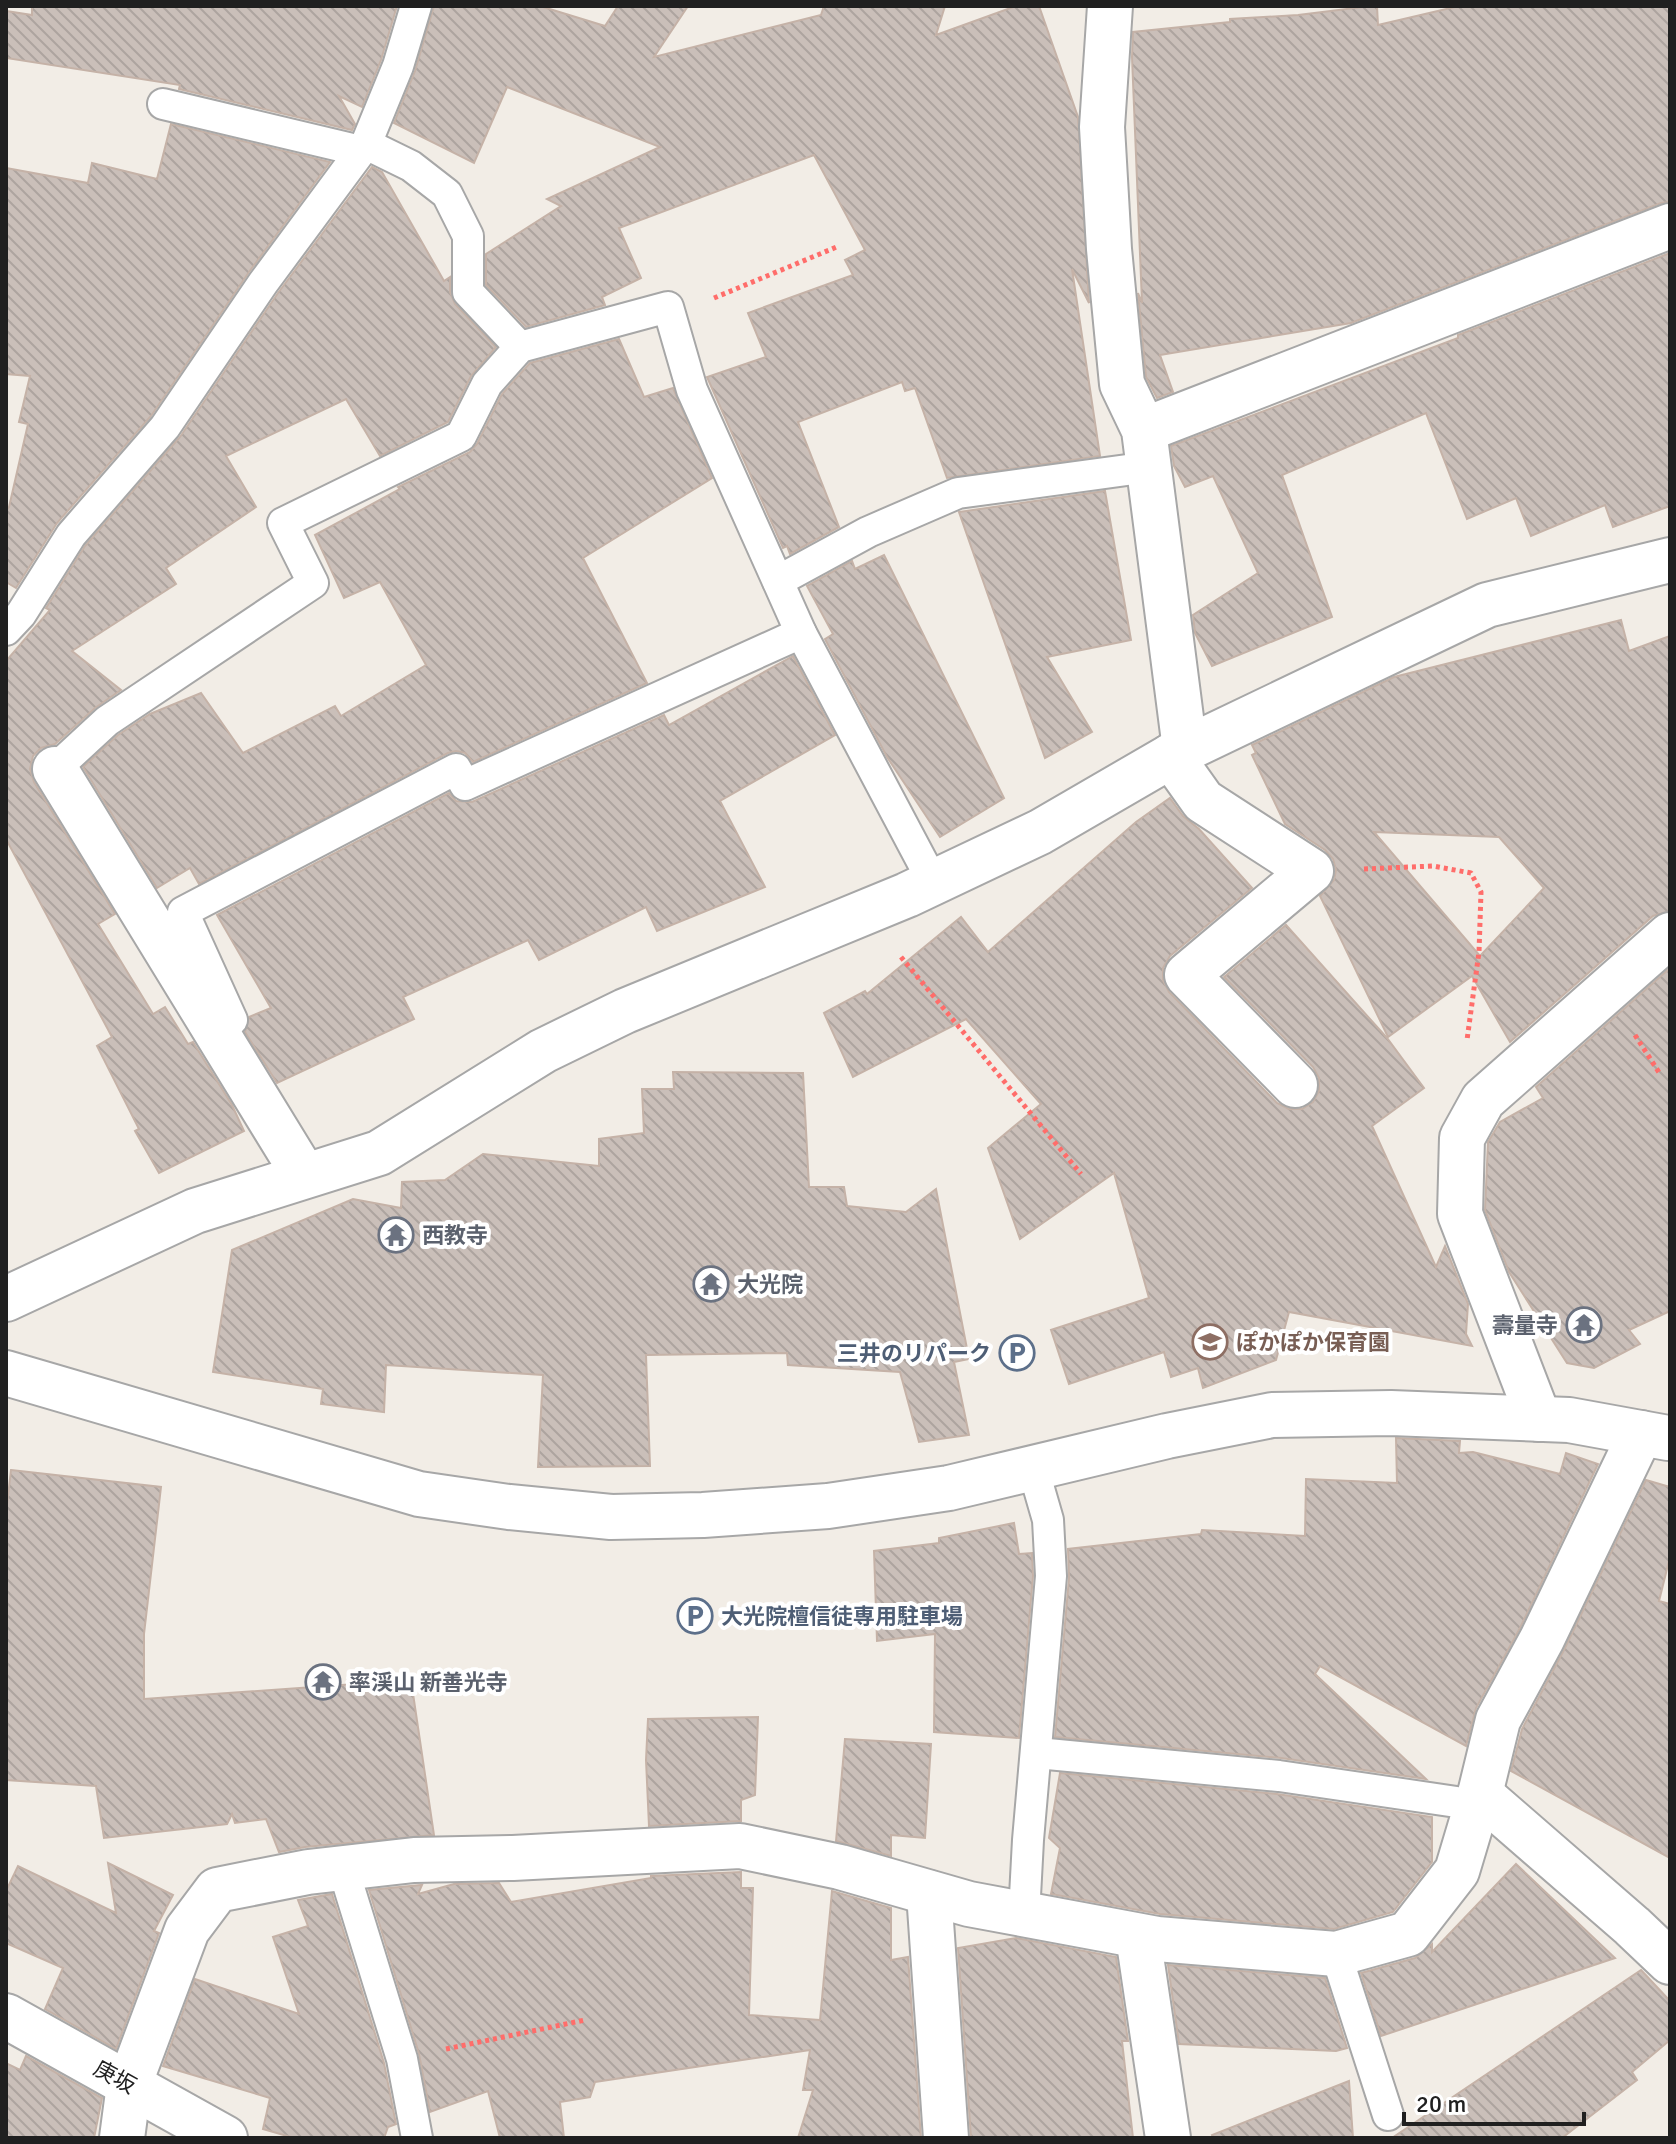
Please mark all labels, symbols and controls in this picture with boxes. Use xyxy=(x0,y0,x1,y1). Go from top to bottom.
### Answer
temple icon: 西教寺 xyxy=(377,1216,415,1254)
place label: 西教寺 xyxy=(422,1222,488,1249)
temple icon: 大光院 xyxy=(692,1265,730,1303)
place label: 大光院 xyxy=(737,1271,803,1298)
temple icon: 壽量寺 xyxy=(1565,1306,1603,1344)
place label: 壽量寺 xyxy=(1492,1312,1558,1339)
school or university icon: ぽかぽか保育園 xyxy=(1191,1323,1229,1361)
place label: ぽかぽか保育園 xyxy=(1236,1329,1390,1356)
parking icon: 三井のリパーク xyxy=(998,1334,1036,1372)
place label: 三井のリパーク xyxy=(837,1340,991,1367)
parking icon: 大光院檀信徒専用駐車場 xyxy=(676,1597,714,1635)
place label: 大光院檀信徒専用駐車場 xyxy=(721,1603,963,1630)
temple icon: 率渓山 新善光寺 xyxy=(304,1663,342,1701)
place label: 率渓山 新善光寺 xyxy=(349,1669,508,1696)
street label: 庚坂 xyxy=(89,2055,141,2099)
scale bar xyxy=(1404,2076,1584,2126)
text: 20 m xyxy=(1416,2089,1466,2119)

